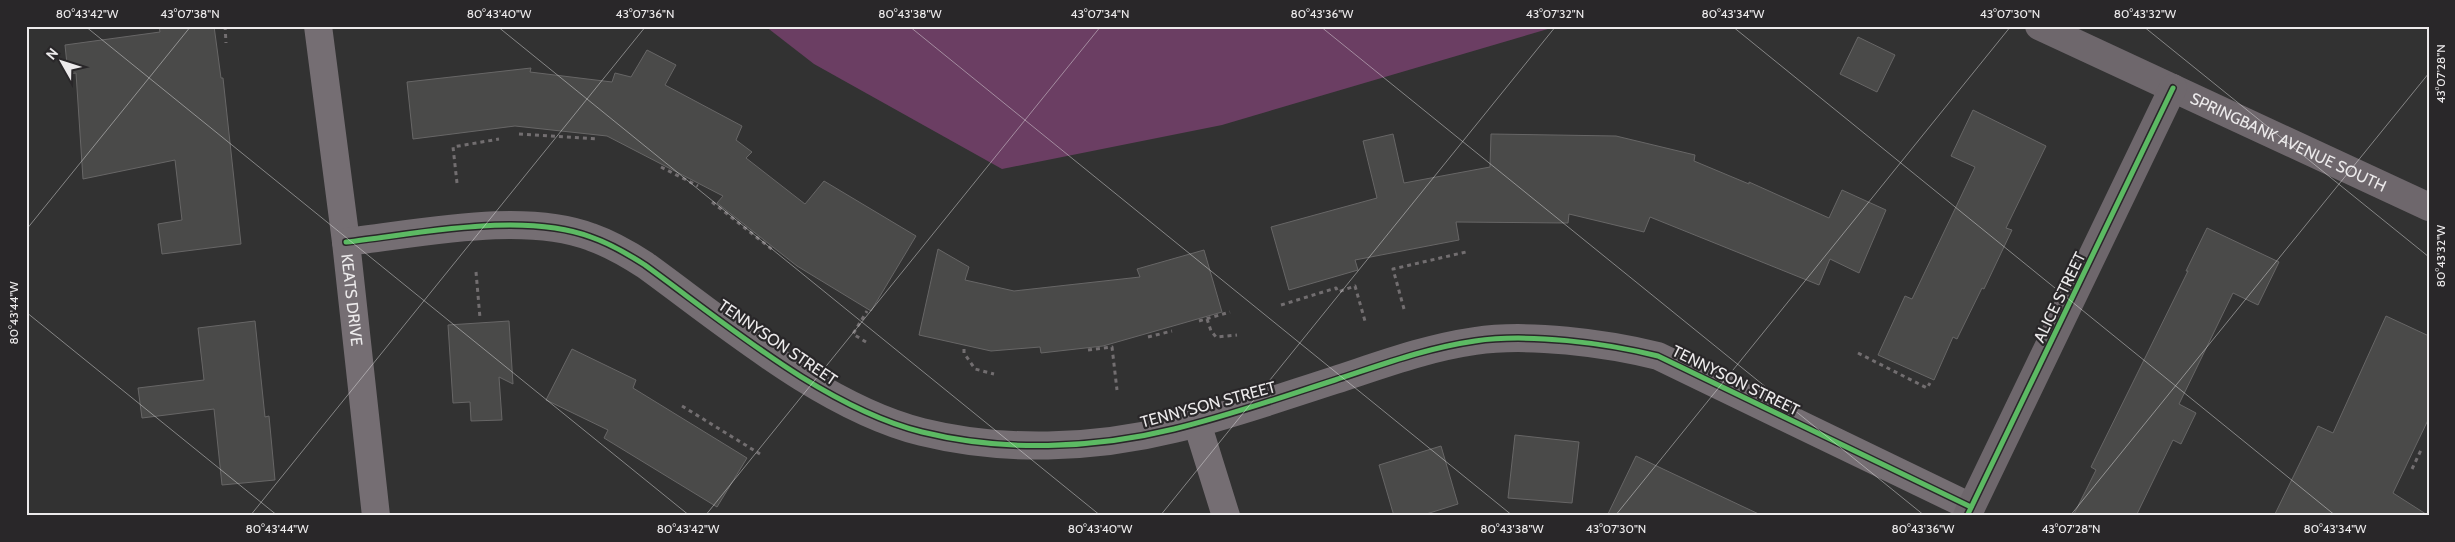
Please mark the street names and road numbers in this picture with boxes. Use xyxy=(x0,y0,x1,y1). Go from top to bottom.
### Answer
street label: SPRINGBANK AVENUE SOUTH xyxy=(2187,89,2389,196)
street label: ALICE STREET xyxy=(2029,249,2090,345)
street label: KEATS DRIVE xyxy=(337,253,366,347)
street label: TENNYSON STREET xyxy=(715,296,841,389)
street label: TENNYSON STREET xyxy=(1669,341,1803,420)
street label: TENNYSON STREET xyxy=(1138,377,1278,432)

